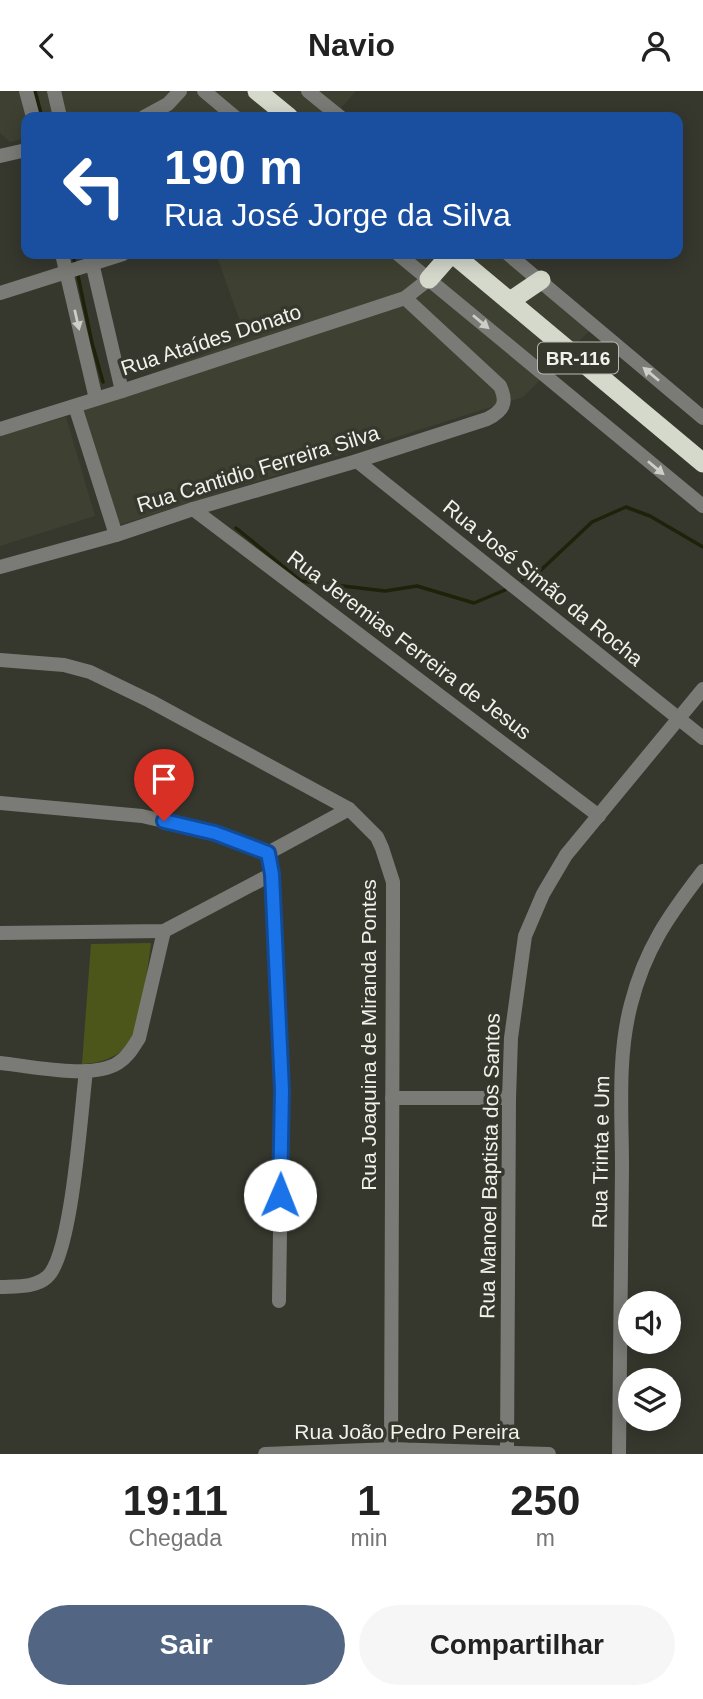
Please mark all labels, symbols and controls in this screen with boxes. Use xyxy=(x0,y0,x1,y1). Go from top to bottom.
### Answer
icon: back xyxy=(28,27,66,65)
text: Navio xyxy=(308,27,395,63)
icon: person xyxy=(637,27,675,65)
icon: left xyxy=(49,140,140,231)
text: 190 m xyxy=(164,140,303,194)
text: Rua José Jorge da Silva xyxy=(164,197,511,233)
street label: Rua Ataídes Donato xyxy=(118,300,304,380)
one-way arrow xyxy=(72,309,83,331)
one-way arrow xyxy=(472,315,490,330)
road number: BR-116 xyxy=(538,343,618,373)
one-way arrow xyxy=(642,366,660,382)
street label: Rua Cantidio Ferreira Silva xyxy=(134,421,382,516)
one-way arrow xyxy=(647,460,665,475)
street label: Rua José Simão da Rocha xyxy=(439,495,648,670)
street label: Rua Jeremias Ferreira de Jesus xyxy=(283,546,536,744)
pin xyxy=(134,749,194,821)
icon: arrive xyxy=(145,760,183,798)
street label: Rua Joaquina de Miranda Pontes xyxy=(357,879,380,1191)
street label: Rua Manoel Baptista dos Santos xyxy=(475,1013,504,1319)
street label: Rua Trinta e Um xyxy=(588,1075,613,1229)
position arrow xyxy=(243,1158,317,1232)
map controls xyxy=(618,1291,681,1431)
button: sound xyxy=(618,1291,681,1354)
button: layers xyxy=(618,1368,681,1431)
street label: Rua João Pedro Pereira xyxy=(294,1420,520,1443)
text: 19:11 xyxy=(123,1477,228,1524)
text: 1 xyxy=(357,1477,381,1524)
text: 250 xyxy=(510,1477,580,1524)
text: Chegada xyxy=(129,1525,222,1551)
text: min xyxy=(350,1525,388,1551)
text: m xyxy=(536,1525,555,1551)
button: Sair xyxy=(28,1605,345,1685)
button: Compartilhar xyxy=(359,1605,675,1685)

